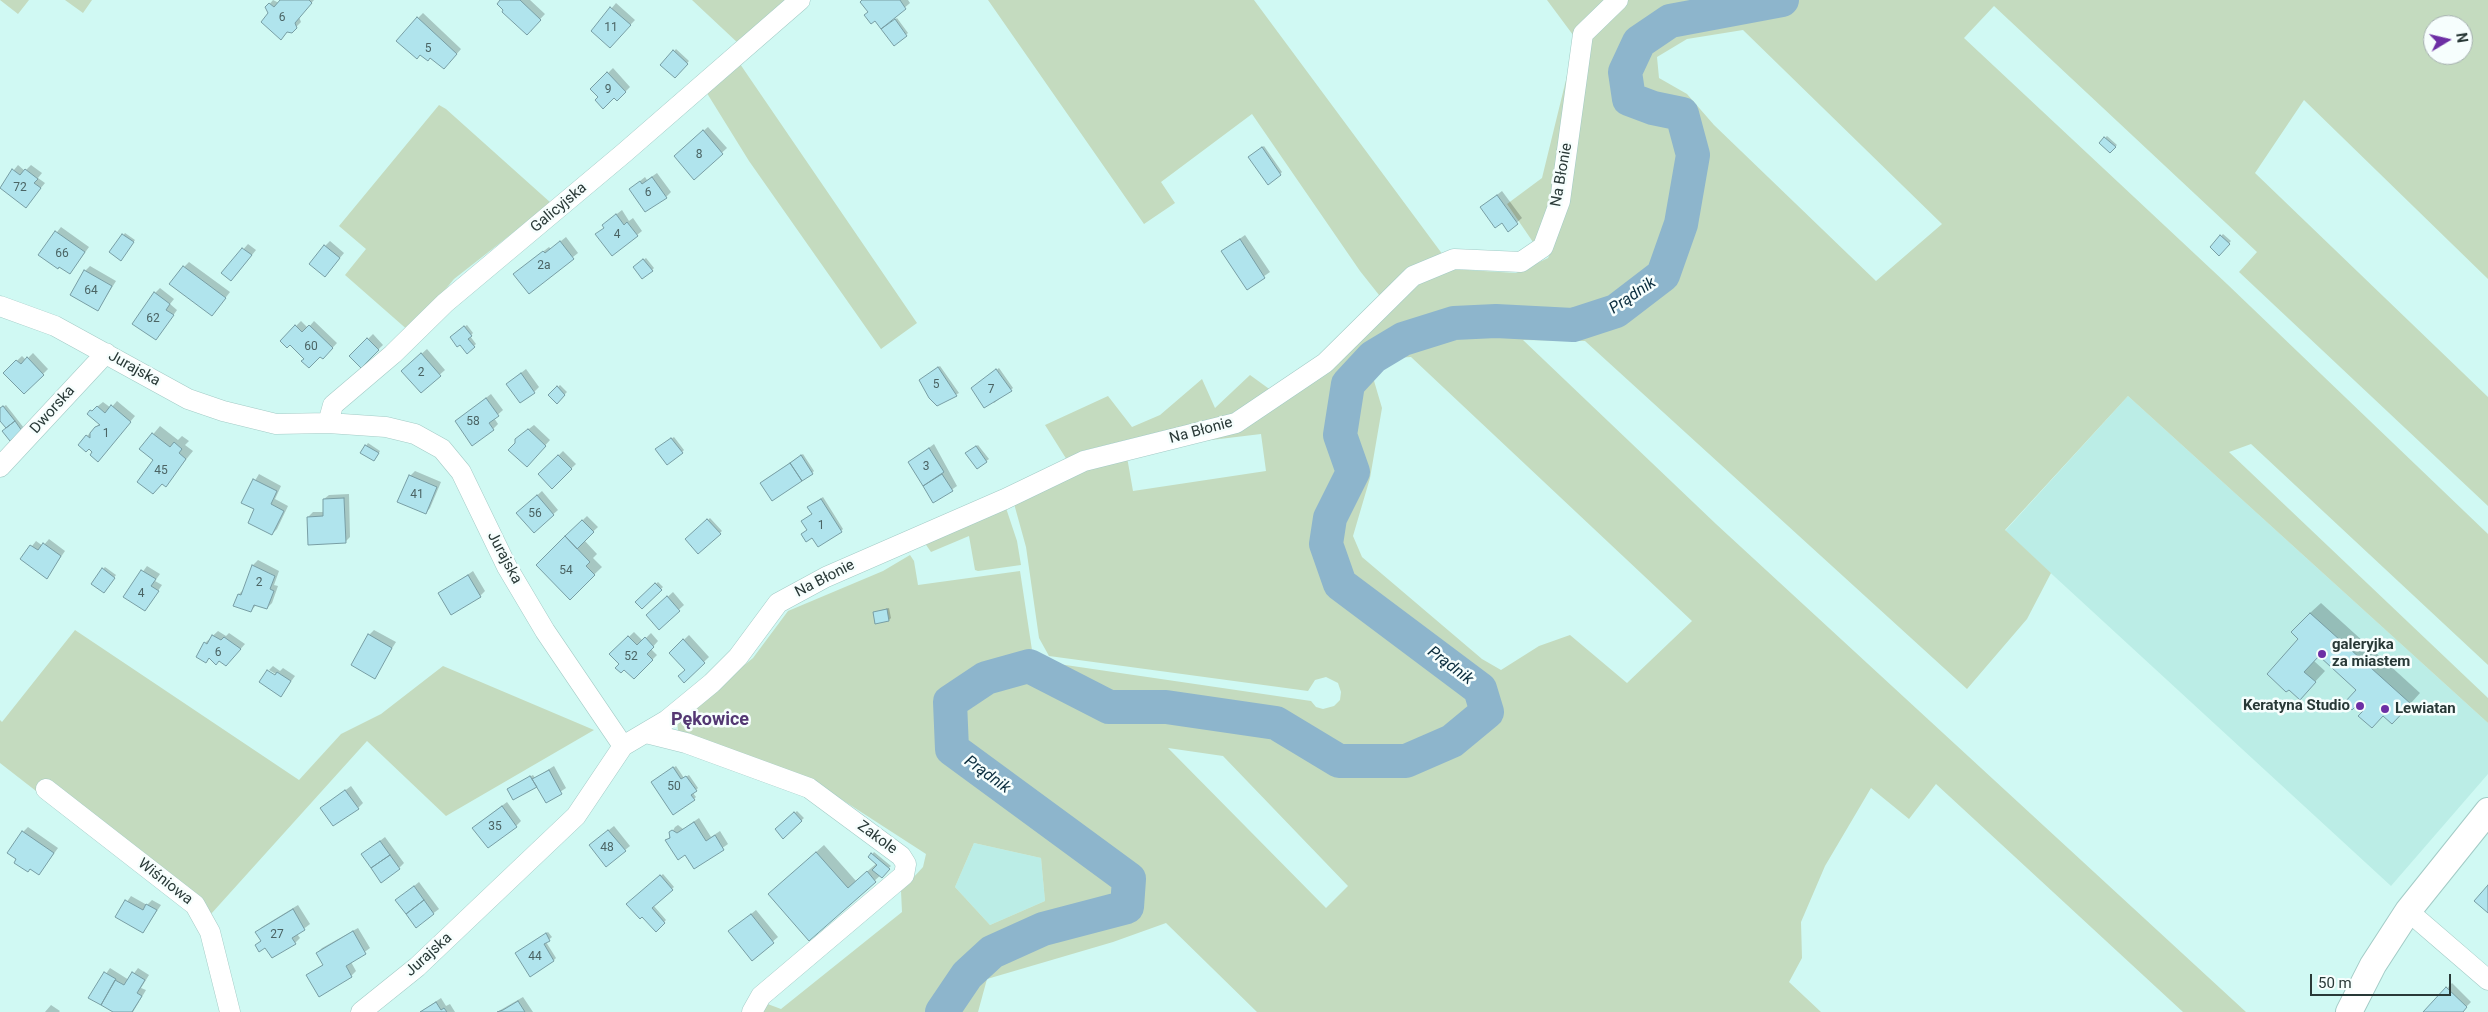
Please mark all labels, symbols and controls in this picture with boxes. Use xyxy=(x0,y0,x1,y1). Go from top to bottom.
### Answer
house number: 6 xyxy=(279,11,285,25)
north arrow xyxy=(2423,15,2473,65)
house number: 11 xyxy=(604,21,618,35)
text: N xyxy=(2453,32,2471,44)
house number: 5 xyxy=(425,42,431,56)
house number: 9 xyxy=(605,83,611,97)
street label: Na Błonie xyxy=(1548,142,1576,208)
house number: 8 xyxy=(696,148,702,162)
street label: Galicyjska xyxy=(527,179,591,237)
house number: 72 xyxy=(13,181,27,195)
house number: 6 xyxy=(645,186,651,200)
house number: 4 xyxy=(614,228,620,242)
house number: 66 xyxy=(55,247,69,261)
house number: 2a xyxy=(537,259,551,273)
water label: Prądnik xyxy=(1606,273,1660,319)
house number: 64 xyxy=(84,284,98,298)
house number: 62 xyxy=(146,312,160,326)
house number: 60 xyxy=(304,340,318,354)
street label: Jurajska xyxy=(105,347,163,391)
house number: 2 xyxy=(418,366,424,380)
house number: 5 xyxy=(933,378,939,392)
street label: Dworska xyxy=(27,382,79,438)
house number: 7 xyxy=(988,383,994,397)
street label: Na Błonie xyxy=(1168,414,1234,448)
house number: 58 xyxy=(466,415,480,429)
house number: 1 xyxy=(103,427,109,441)
house number: 3 xyxy=(923,460,929,474)
house number: 45 xyxy=(154,464,168,478)
house number: 41 xyxy=(410,488,424,502)
house number: 56 xyxy=(528,507,542,521)
house number: 1 xyxy=(818,519,824,533)
street label: Jurajska xyxy=(483,529,525,587)
street label: Na Błonie xyxy=(792,556,858,602)
house number: 54 xyxy=(559,564,573,578)
house number: 2 xyxy=(256,576,262,590)
house number: 4 xyxy=(138,587,144,601)
place label: galeryjka za miastem xyxy=(2332,636,2410,671)
water label: Prądnik xyxy=(1423,643,1477,689)
house number: 6 xyxy=(215,646,221,660)
marker: galeryjka za miastem xyxy=(2316,648,2328,660)
house number: 52 xyxy=(624,650,638,664)
place label: Keratyna Studio xyxy=(2243,697,2350,715)
marker: Keratyna Studio xyxy=(2354,700,2366,712)
place label: Lewiatan xyxy=(2395,700,2456,718)
marker: Lewiatan xyxy=(2379,703,2391,715)
district label: Pękowice xyxy=(671,709,749,731)
water label: Prądnik xyxy=(960,752,1014,798)
house number: 50 xyxy=(667,780,681,794)
street label: Zakole xyxy=(854,818,900,858)
house number: 35 xyxy=(488,820,502,834)
house number: 48 xyxy=(600,841,614,855)
street label: Wiśniowa xyxy=(134,855,196,909)
house number: 27 xyxy=(270,928,284,942)
street label: Jurajska xyxy=(402,929,456,981)
house number: 44 xyxy=(528,950,542,964)
scale bar xyxy=(2313,964,2454,996)
text: 50 m xyxy=(2318,974,2352,992)

